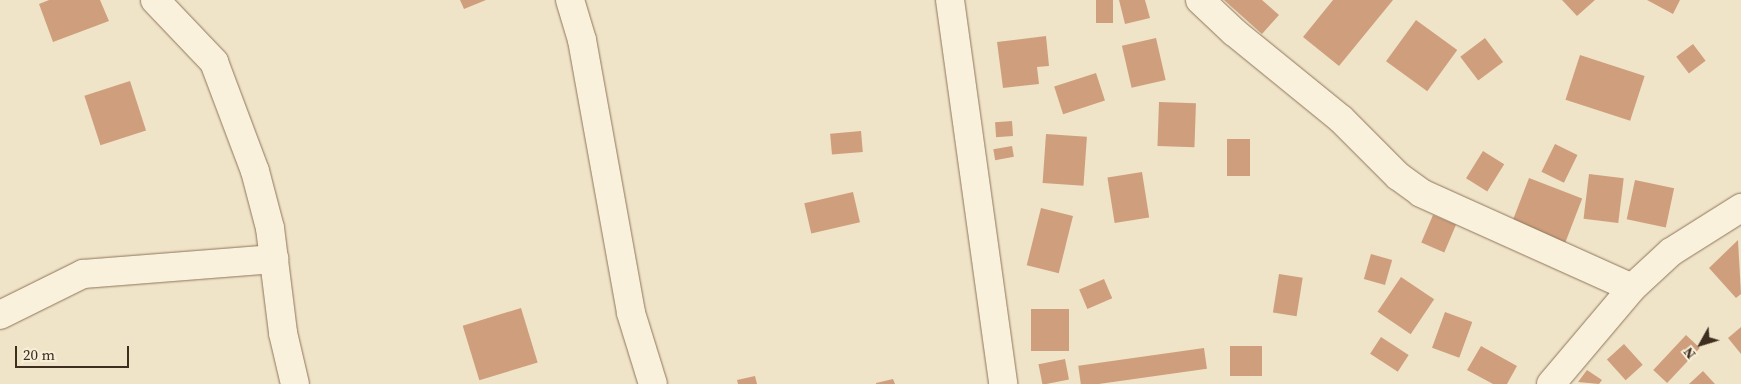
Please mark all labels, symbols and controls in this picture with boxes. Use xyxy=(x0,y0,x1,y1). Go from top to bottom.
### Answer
north arrow xyxy=(1676,319,1726,369)
scale bar xyxy=(18,336,131,368)
text: N xyxy=(1678,343,1700,364)
text: 20 m xyxy=(23,344,55,365)

